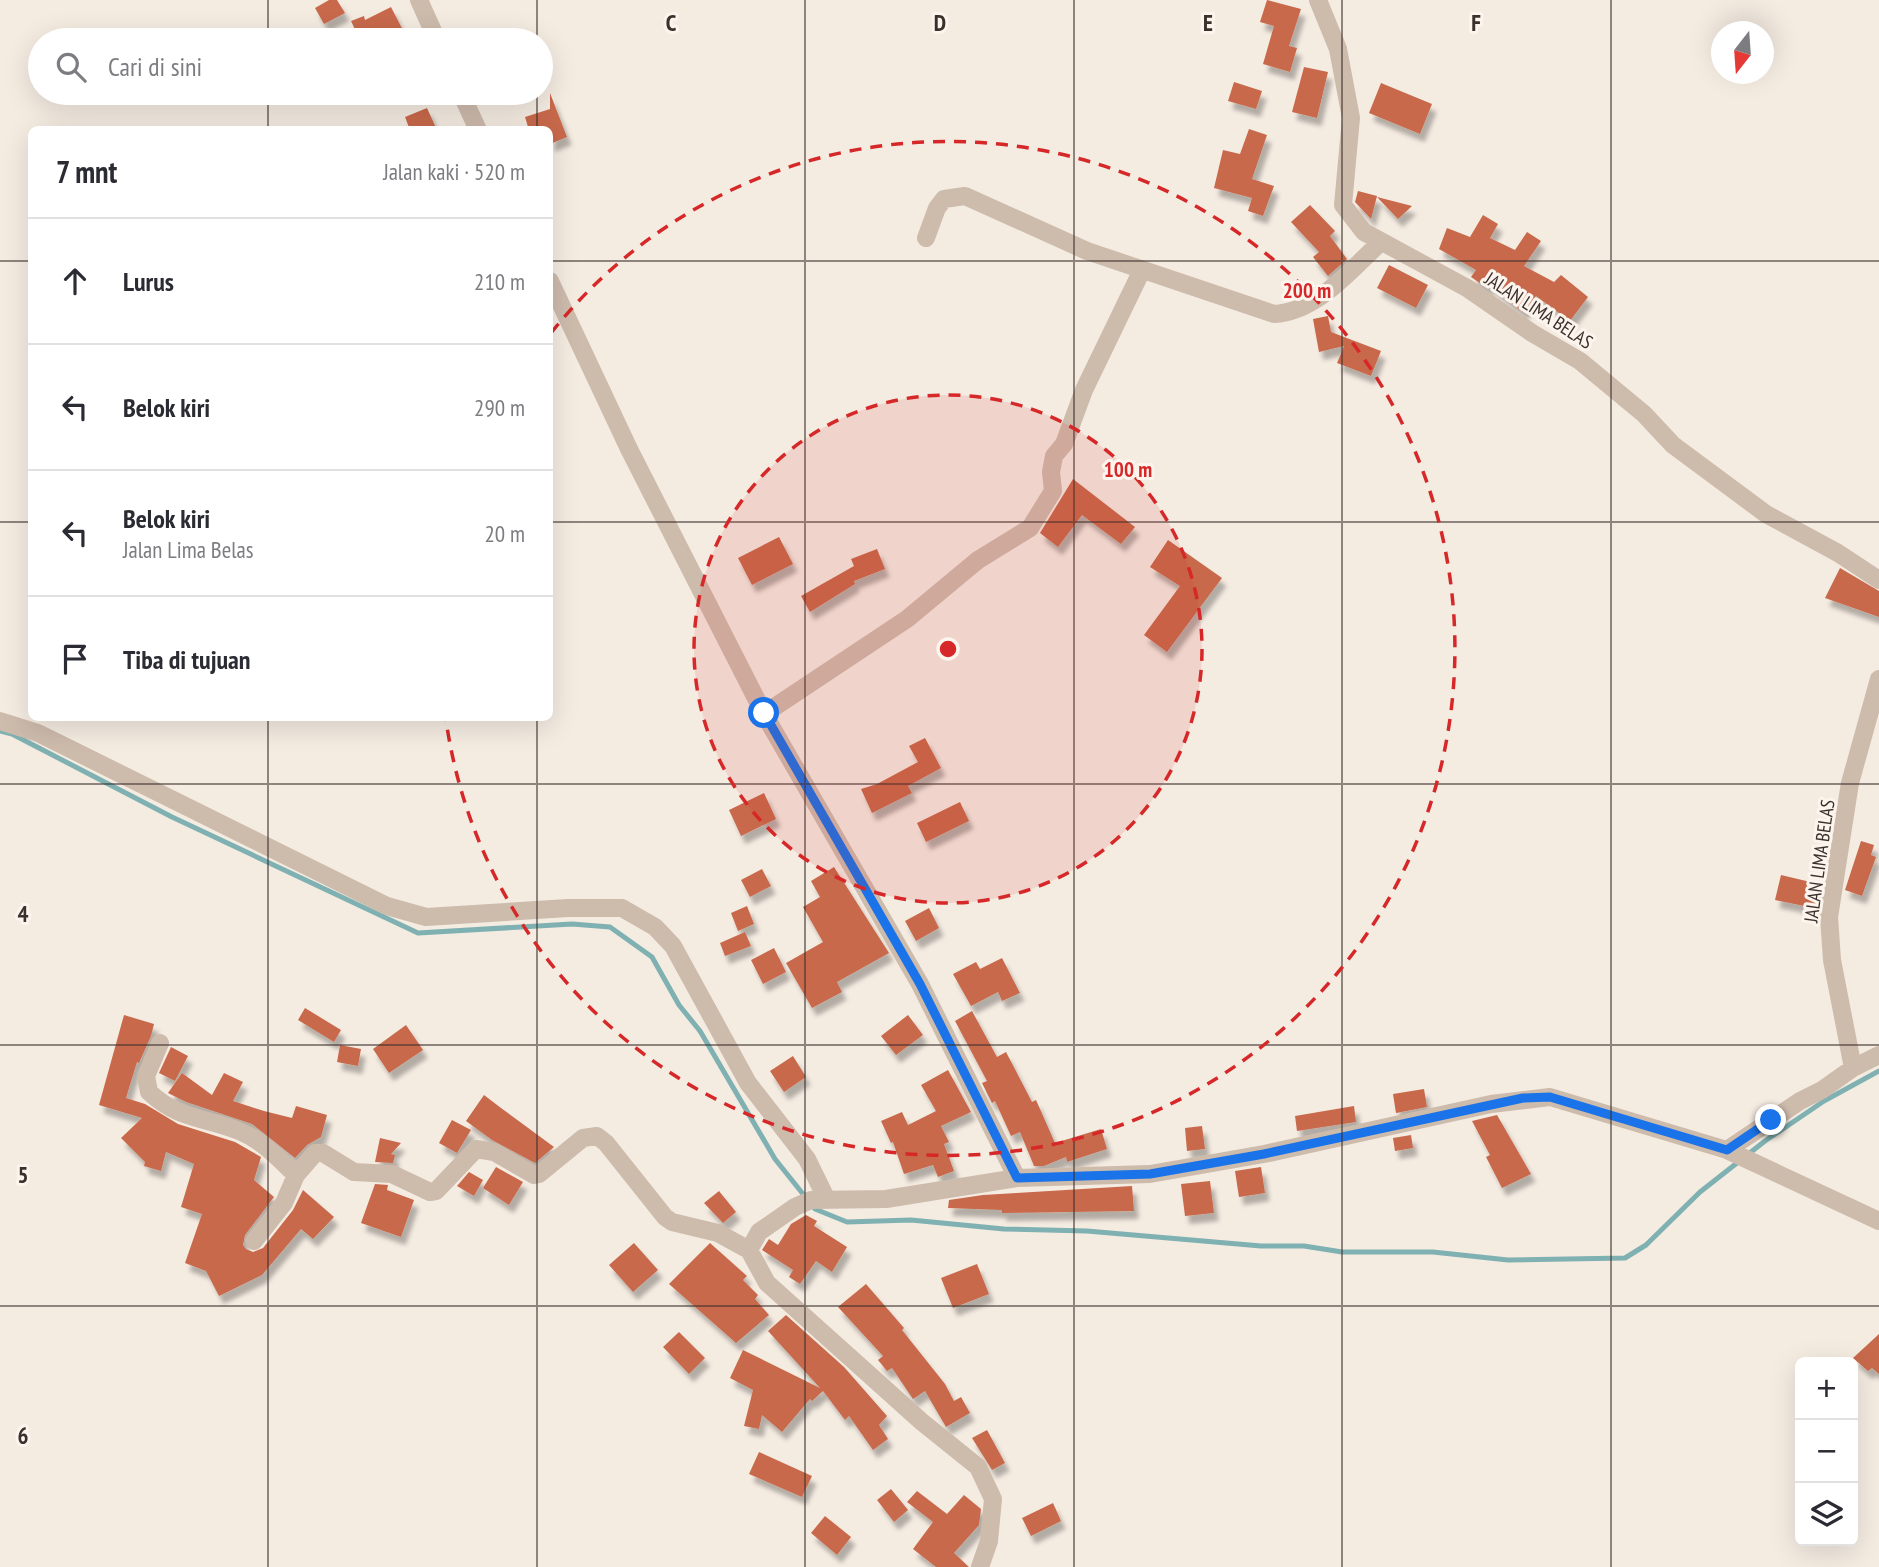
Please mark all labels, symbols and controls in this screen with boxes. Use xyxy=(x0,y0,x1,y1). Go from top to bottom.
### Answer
text: C xyxy=(666,8,677,37)
text: D xyxy=(934,8,946,37)
text: E xyxy=(1203,8,1213,37)
text: F xyxy=(1471,8,1481,37)
north arrow xyxy=(1711,21,1774,84)
search box xyxy=(28,28,553,105)
icon: search xyxy=(52,48,90,86)
text: Cari di sini xyxy=(108,50,202,83)
text: 7 mnt xyxy=(56,152,117,191)
text: Jalan kaki · 520 m xyxy=(383,157,525,186)
icon: ahead xyxy=(56,262,94,300)
text: Lurus xyxy=(123,265,174,298)
street label: JALAN LIMA BELAS xyxy=(1480,266,1597,354)
text: 210 m xyxy=(474,267,525,296)
text: 200 m xyxy=(1283,277,1331,304)
icon: left xyxy=(56,388,94,426)
text: Belok kiri xyxy=(123,391,210,424)
text: 290 m xyxy=(474,393,525,422)
text: 100 m xyxy=(1104,456,1152,483)
text: Belok kiri xyxy=(123,502,210,535)
icon: left xyxy=(56,514,94,552)
text: 20 m xyxy=(484,519,525,548)
text: Jalan Lima Belas xyxy=(123,535,254,564)
centre of rings xyxy=(936,637,960,661)
icon: arrive xyxy=(56,640,94,678)
text: Tiba di tujuan xyxy=(123,643,251,676)
route start xyxy=(748,697,779,728)
street label: JALAN LIMA BELAS xyxy=(1798,798,1839,925)
text: 4 xyxy=(18,899,29,928)
route end xyxy=(1755,1104,1786,1135)
text: 5 xyxy=(18,1160,29,1189)
map controls xyxy=(1795,1357,1858,1546)
button: + xyxy=(1795,1357,1858,1420)
button: − xyxy=(1795,1420,1858,1483)
text: 6 xyxy=(18,1421,29,1450)
button: layers xyxy=(1795,1483,1858,1546)

